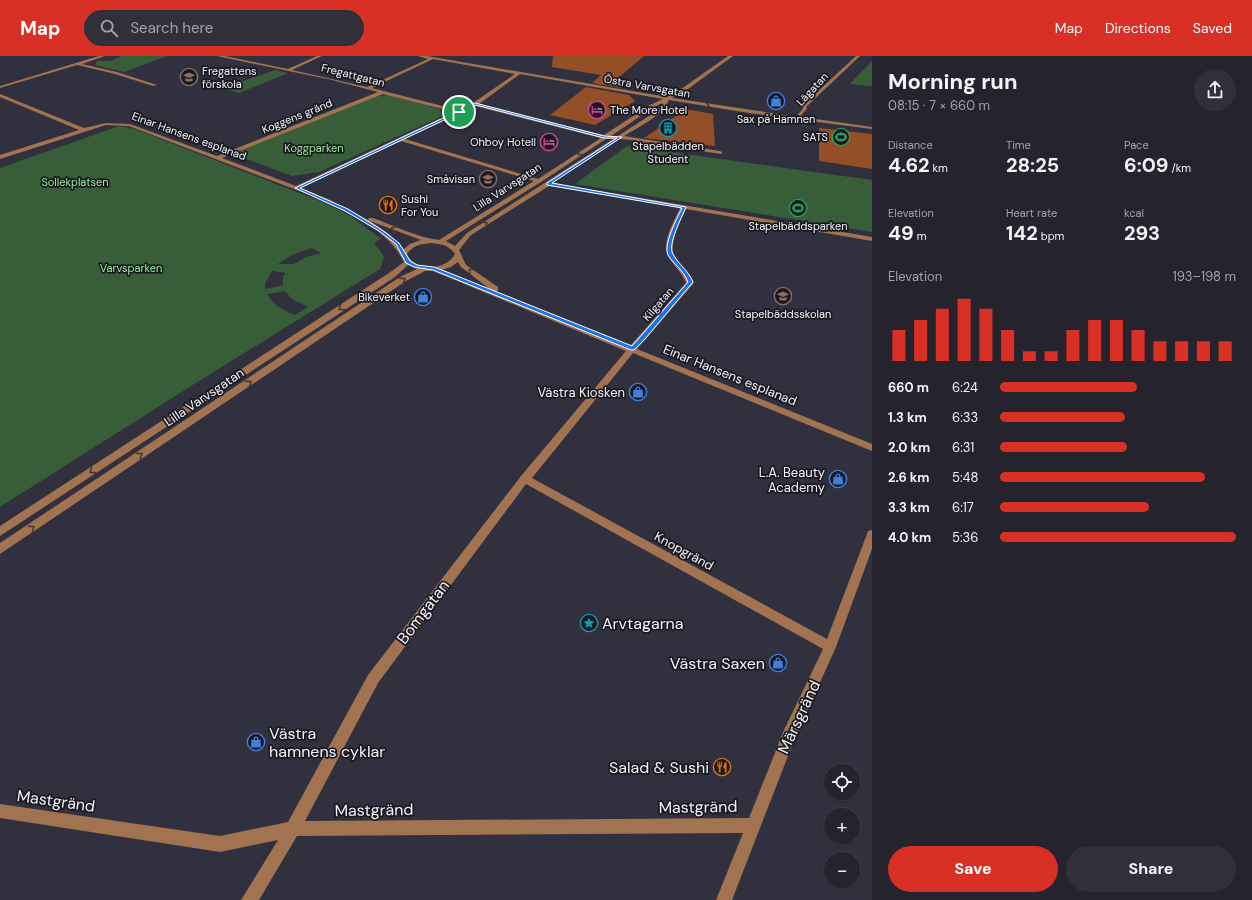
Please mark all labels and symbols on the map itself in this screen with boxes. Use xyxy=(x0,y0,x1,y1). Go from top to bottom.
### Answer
street label: Fregattgatan xyxy=(320,60,386,90)
place label: Fregattens förskola xyxy=(202,64,256,91)
school or university icon: Fregattens förskola xyxy=(179,67,199,87)
street label: Lägatan xyxy=(793,69,831,109)
street label: Östra Varvsgatan xyxy=(603,72,691,100)
shop icon: Sax på Hamnen xyxy=(766,91,786,111)
street label: Koggens gränd xyxy=(260,95,334,137)
pin xyxy=(442,95,476,129)
hotel icon: The More Hotel xyxy=(587,100,607,120)
one-way arrow xyxy=(704,101,710,109)
place label: The More Hotel xyxy=(610,103,687,117)
street label: Einar Hansens esplanad xyxy=(130,109,248,163)
place label: Sax på Hamnen xyxy=(737,112,815,126)
building icon: Stapelbädden Student xyxy=(658,118,678,138)
sports icon: SATS xyxy=(831,127,851,147)
place label: SATS xyxy=(803,130,828,144)
hotel icon: Ohboy Hotell xyxy=(539,132,559,152)
place label: Ohboy Hotell xyxy=(470,135,536,149)
place label: Stapelbädden Student xyxy=(632,139,704,166)
park label: Koggparken xyxy=(284,141,344,155)
one-way arrow xyxy=(577,148,584,155)
street label: Lilla Varvsgatan xyxy=(470,160,544,214)
school or university icon: Småvisan xyxy=(478,169,498,189)
place label: Småvisan xyxy=(427,172,475,186)
park label: Sollekplatsen xyxy=(41,175,109,189)
place label: Sushi For You xyxy=(401,192,438,219)
restaurant icon: Sushi For You xyxy=(378,195,398,215)
sports icon: Stapelbäddsparken xyxy=(788,198,808,218)
place label: Stapelbäddsparken xyxy=(748,219,848,233)
one-way arrow xyxy=(481,221,488,229)
one-way arrow xyxy=(391,226,399,234)
park label: Varvsparken xyxy=(100,261,162,275)
one-way arrow xyxy=(468,269,475,276)
one-way arrow xyxy=(399,277,406,285)
street label: Kilgatan xyxy=(640,284,676,324)
school or university icon: Stapelbäddsskolan xyxy=(773,286,793,306)
shop icon: Bikeverket xyxy=(413,287,433,307)
place label: Bikeverket xyxy=(358,290,410,304)
one-way arrow xyxy=(338,303,345,311)
place label: Stapelbäddsskolan xyxy=(735,307,831,321)
street label: Einar Hansens esplanad xyxy=(661,340,799,410)
street label: Lilla Varvsgatan xyxy=(161,364,247,430)
one-way arrow xyxy=(244,381,251,388)
shop icon: Västra Kiosken xyxy=(628,382,648,402)
place label: Västra Kiosken xyxy=(537,384,625,401)
one-way arrow xyxy=(136,453,143,460)
place label: L.A. Beauty Academy xyxy=(759,464,825,496)
one-way arrow xyxy=(89,467,96,474)
shop icon: L.A. Beauty Academy xyxy=(828,469,848,489)
one-way arrow xyxy=(28,526,35,533)
street label: Knopgränd xyxy=(651,528,717,574)
street label: Bomgatan xyxy=(392,576,454,648)
place icon: Arvtagarna xyxy=(579,613,599,633)
place label: Arvtagarna xyxy=(602,613,683,634)
place label: Västra Saxen xyxy=(670,653,765,674)
shop icon: Västra Saxen xyxy=(768,653,788,673)
street label: Märsgränd xyxy=(773,677,825,757)
place label: Västra hamnens cyklar xyxy=(269,723,385,762)
shop icon: Västra hamnens cyklar xyxy=(246,732,266,752)
place label: Salad & Sushi xyxy=(609,757,709,778)
restaurant icon: Salad & Sushi xyxy=(712,757,732,777)
street label: Mastgränd xyxy=(15,785,97,817)
street label: Mastgränd xyxy=(658,796,738,818)
street label: Mastgränd xyxy=(334,799,414,821)

